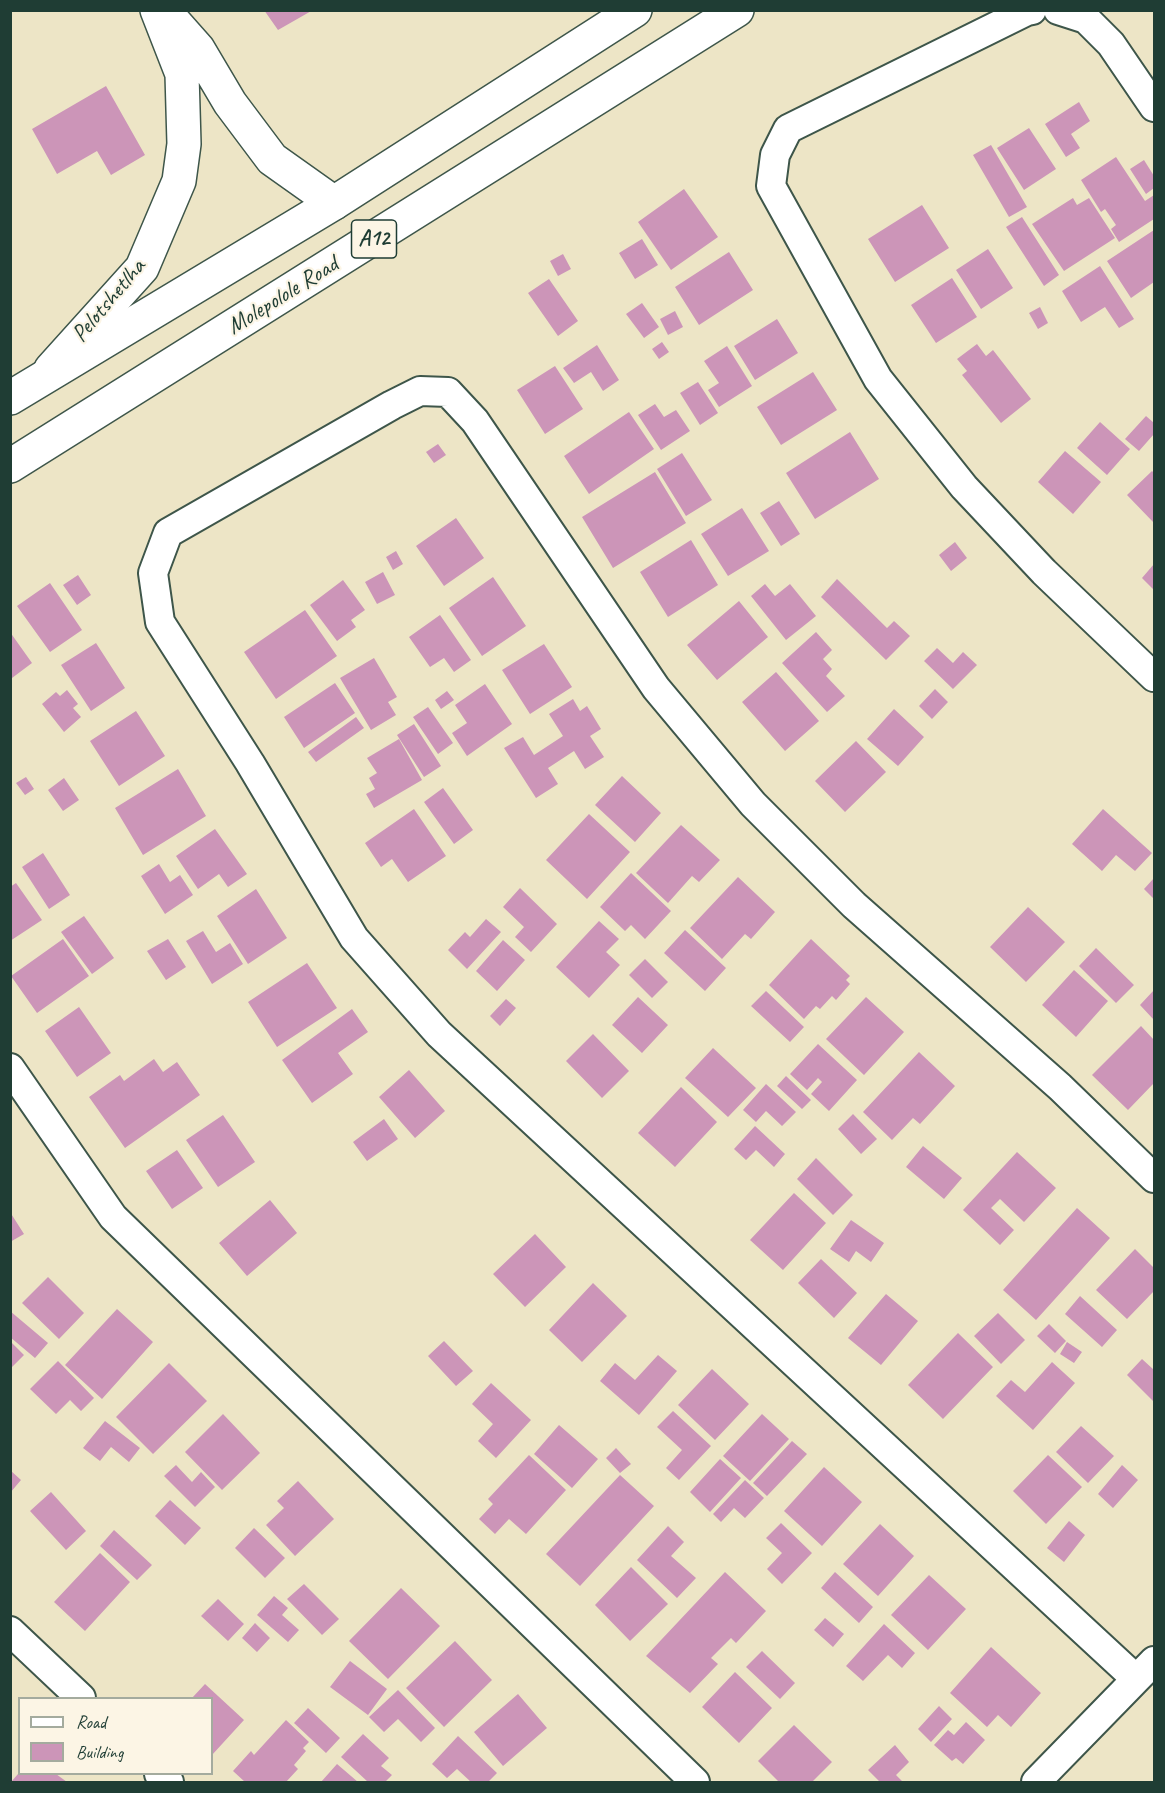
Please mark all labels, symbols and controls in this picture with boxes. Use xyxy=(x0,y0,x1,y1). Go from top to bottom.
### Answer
road number: A12 xyxy=(352,220,397,258)
street label: Molepolole Road xyxy=(222,251,344,341)
street label: Pelotshetlha xyxy=(66,253,152,349)
legend xyxy=(18,1697,213,1775)
text: Road xyxy=(76,1711,106,1733)
text: Building xyxy=(76,1741,123,1763)

